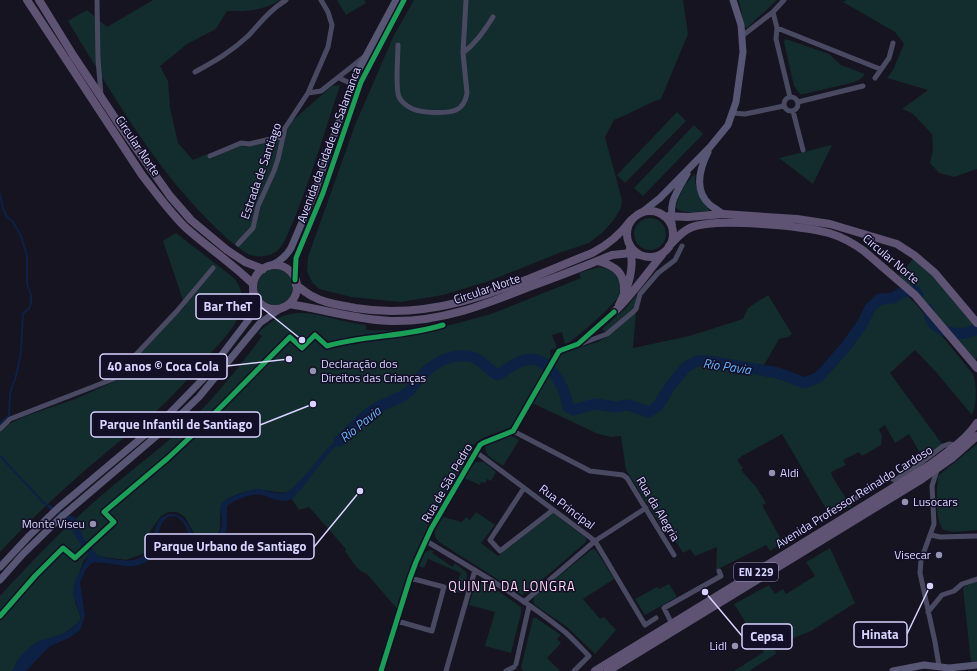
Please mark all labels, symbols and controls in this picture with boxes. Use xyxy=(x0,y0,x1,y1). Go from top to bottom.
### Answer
street label: Avenida da Cidade de Salamanca xyxy=(291,64,366,225)
street label: Circular Norte xyxy=(111,112,166,180)
street label: Estrada de Santiago xyxy=(235,120,286,222)
street label: Circular Norte xyxy=(859,229,924,288)
street label: Circular Norte xyxy=(451,268,523,309)
callout: Bar TheT xyxy=(196,294,261,319)
text: Bar TheT xyxy=(204,296,253,316)
water label: Rio Pavia xyxy=(702,353,754,379)
callout: 40 anos © Coca Cola xyxy=(100,354,227,379)
place label: Declaração dos Direitos das Crianças xyxy=(321,354,426,387)
text: 40 anos © Coca Cola xyxy=(107,356,219,376)
marker: Declaração dos Direitos das Crianças xyxy=(308,366,318,376)
water label: Rio Pavia xyxy=(335,400,386,447)
callout: Parque Infantil de Santiago xyxy=(91,412,260,437)
text: Parque Infantil de Santiago xyxy=(100,414,252,434)
street label: Rua de São Pedro xyxy=(416,440,477,526)
street label: Avenida Professor Reinaldo Cardoso xyxy=(771,440,936,553)
place label: Aldi xyxy=(780,463,799,482)
marker: Aldi xyxy=(767,468,777,478)
street label: Rua da Alegria xyxy=(632,473,685,545)
street label: Rua Principal xyxy=(535,479,599,534)
place label: Lusocars xyxy=(913,492,958,511)
marker: Lusocars xyxy=(900,497,910,507)
place label: Monte Viseu xyxy=(22,514,85,533)
marker: Monte Viseu xyxy=(88,519,98,529)
callout: Parque Urbano de Santiago xyxy=(145,534,314,559)
text: Parque Urbano de Santiago xyxy=(154,536,307,556)
place label: Visecar xyxy=(894,545,931,564)
marker: Visecar xyxy=(934,550,944,560)
road number: EN 229 xyxy=(734,563,778,581)
district label: QUINTA DA LONGRA xyxy=(448,576,576,596)
callout: Hinata xyxy=(854,622,907,647)
callout: Cepsa xyxy=(742,624,792,649)
text: Hinata xyxy=(861,624,899,644)
text: Cepsa xyxy=(750,626,784,646)
place label: Lidl xyxy=(710,636,727,655)
marker: Lidl xyxy=(730,641,740,651)

